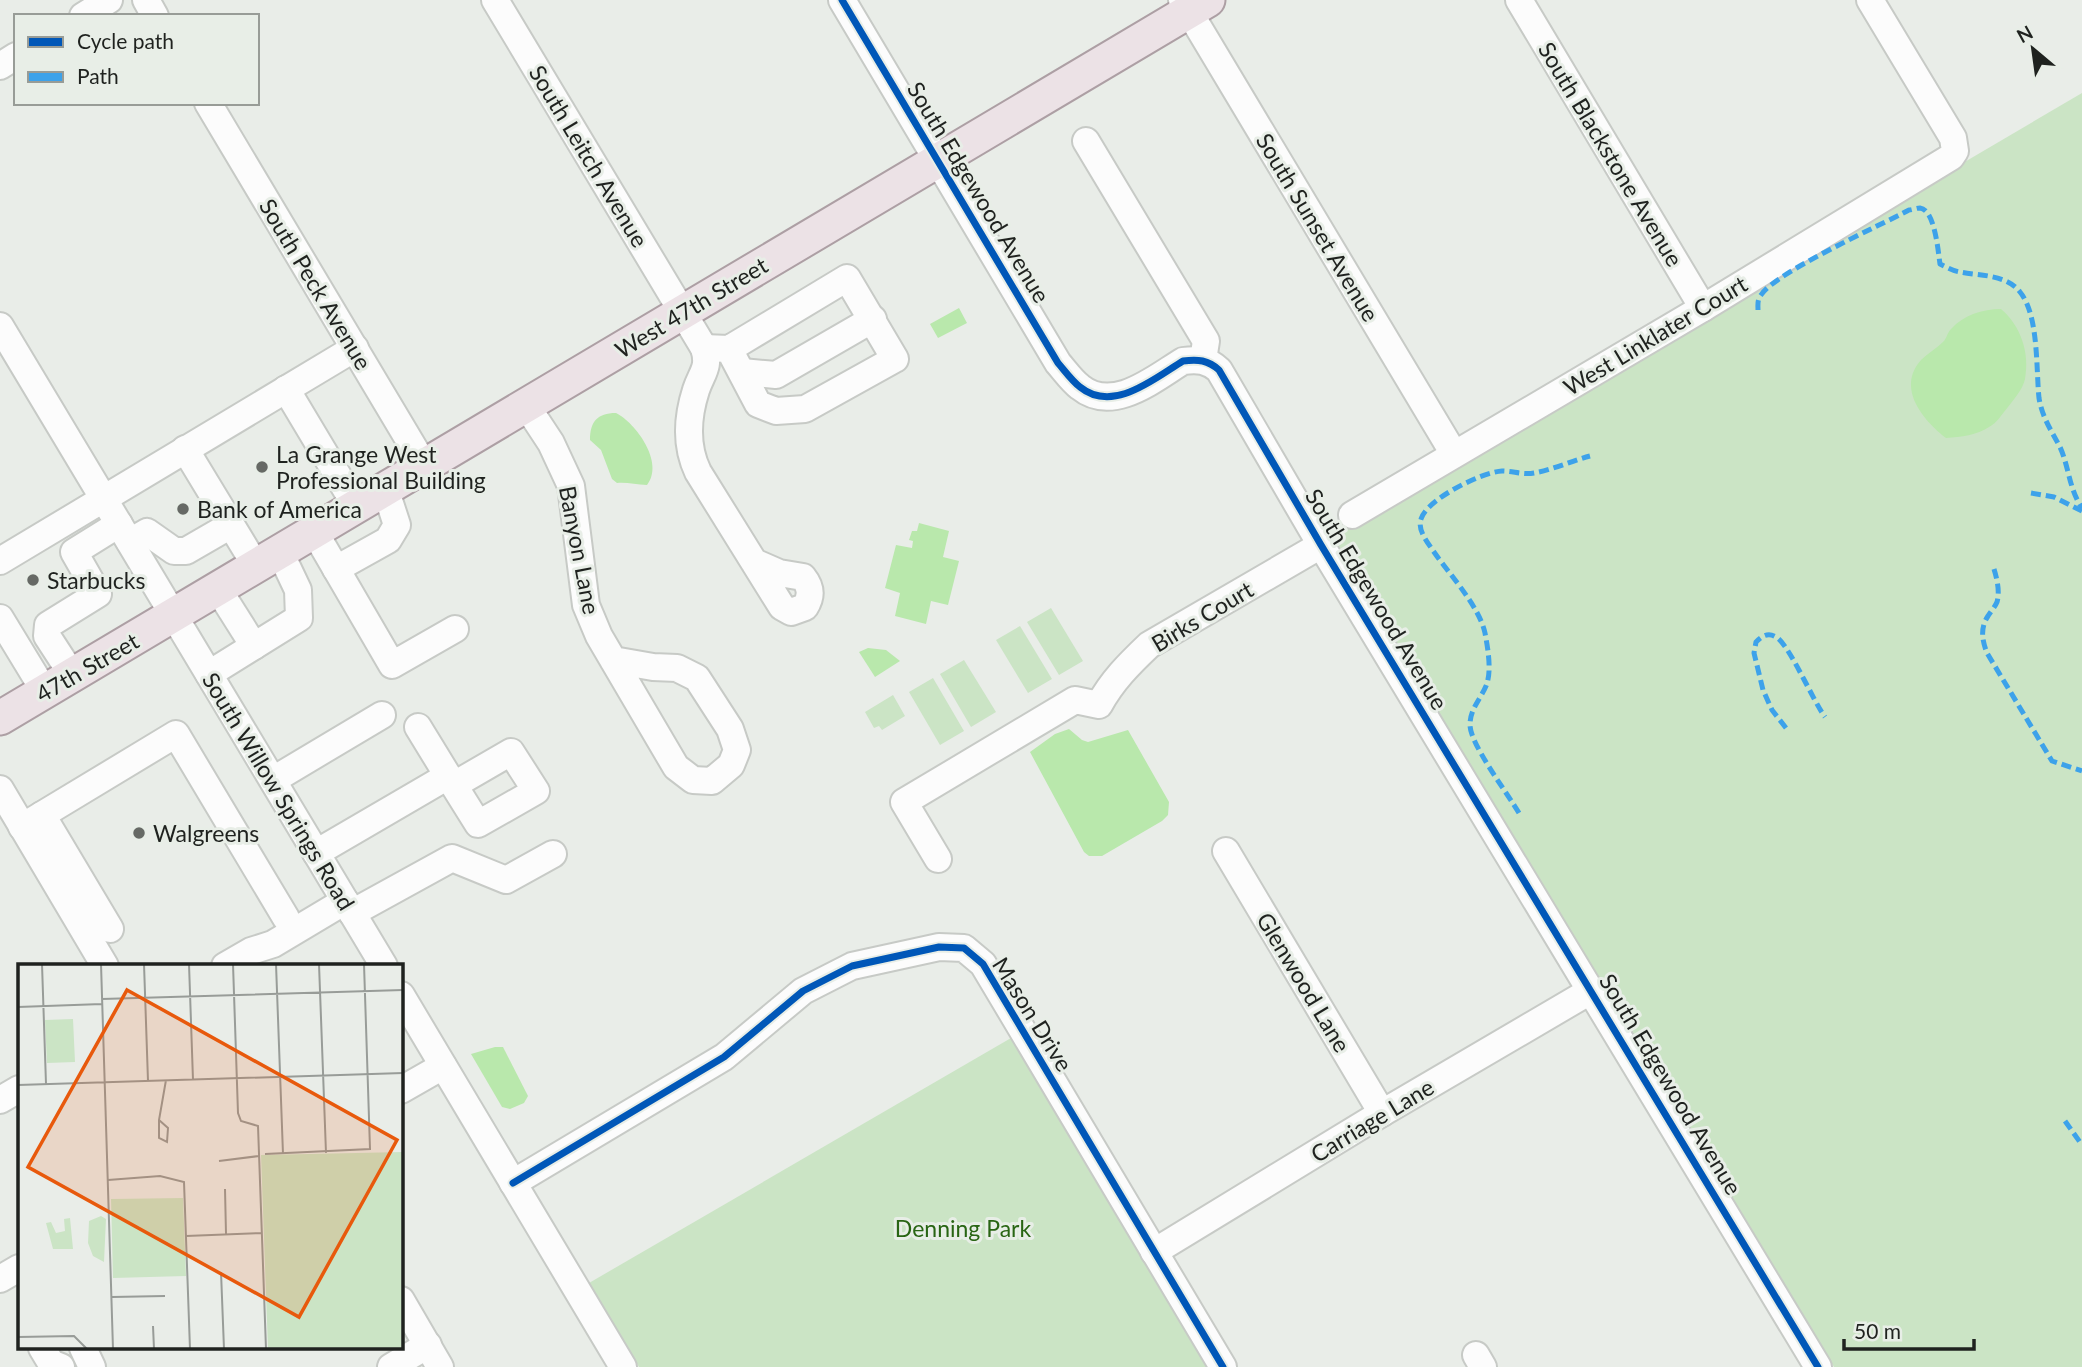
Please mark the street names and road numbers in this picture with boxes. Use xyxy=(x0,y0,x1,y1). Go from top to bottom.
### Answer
street label: South Blackstone Avenue xyxy=(1533,37,1689,271)
street label: South Leitch Avenue xyxy=(524,60,654,252)
street label: South Edgewood Avenue xyxy=(902,76,1056,308)
street label: South Sunset Avenue xyxy=(1251,128,1385,326)
street label: South Peck Avenue xyxy=(254,193,378,375)
street label: West 47th Street xyxy=(610,250,773,364)
street label: West Linklater Court xyxy=(1558,269,1752,401)
street label: Banyon Lane xyxy=(554,483,606,617)
street label: South Edgewood Avenue xyxy=(1300,483,1454,715)
street label: Birks Court xyxy=(1146,574,1259,657)
street label: 47th Street xyxy=(31,626,144,708)
street label: South Willow Springs Road xyxy=(197,667,361,915)
street label: Glenwood Lane xyxy=(1251,907,1357,1057)
street label: Mason Drive xyxy=(987,952,1079,1076)
street label: South Edgewood Avenue xyxy=(1594,968,1748,1200)
street label: Carriage Lane xyxy=(1305,1072,1439,1168)

